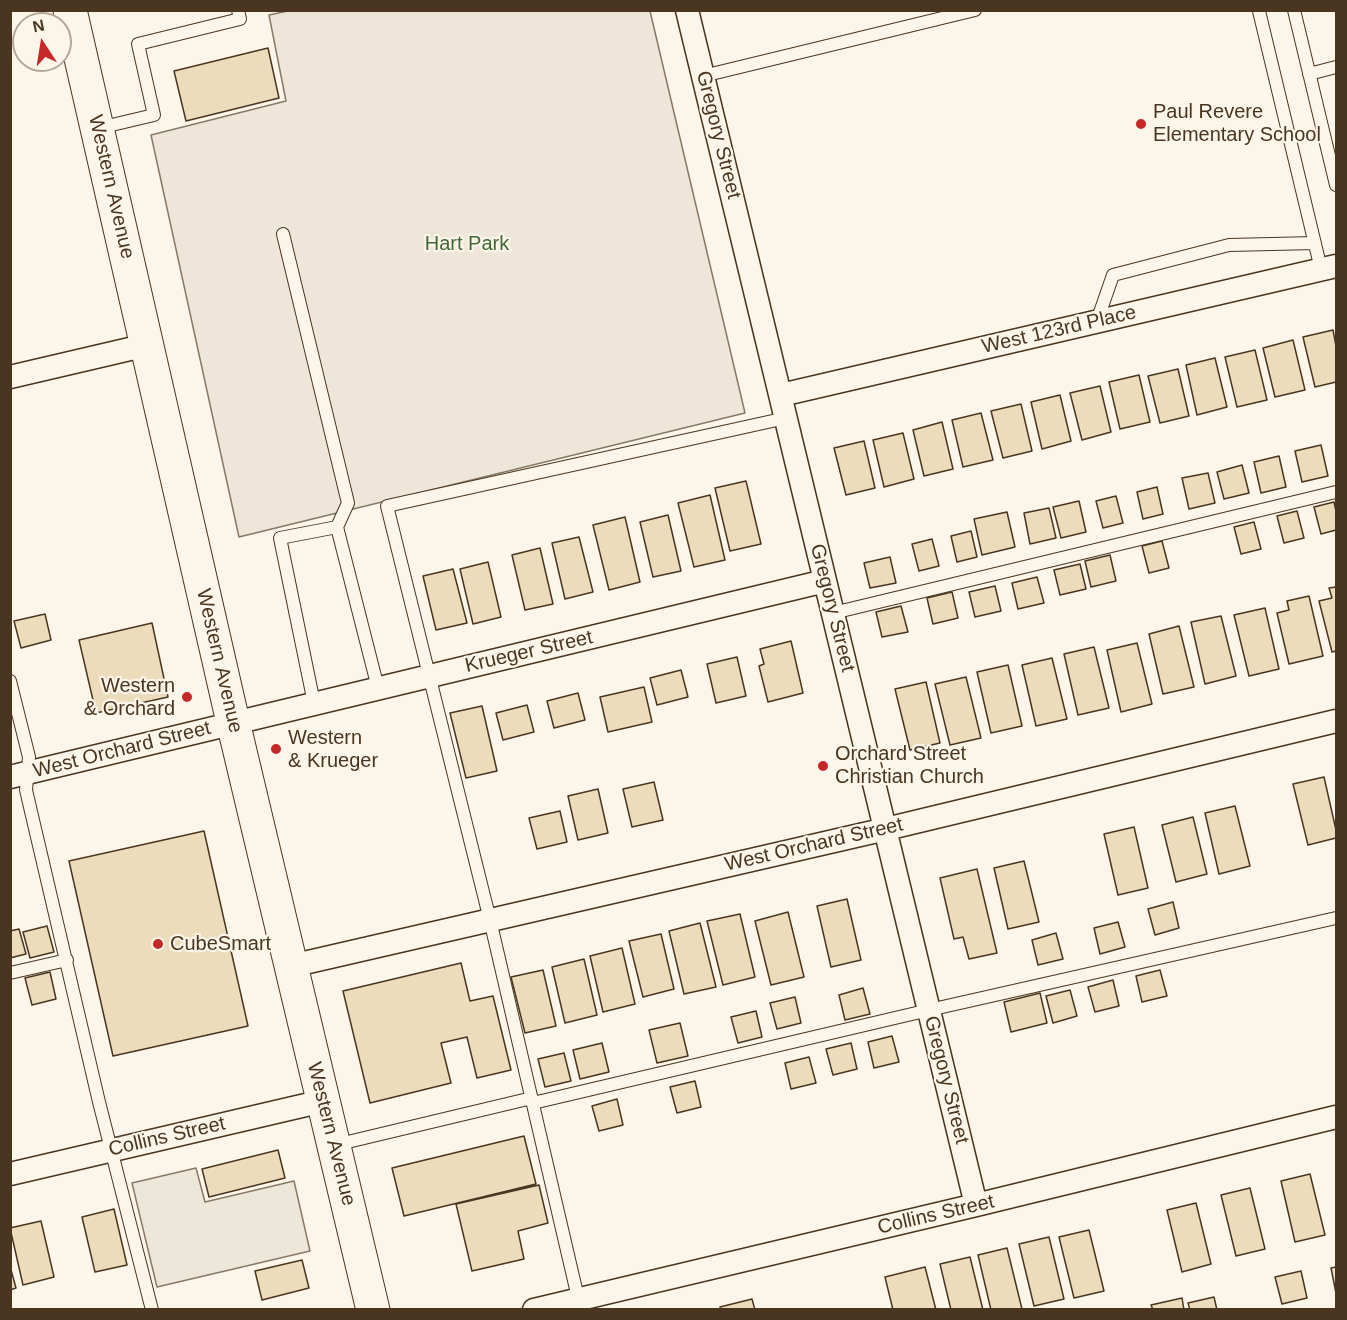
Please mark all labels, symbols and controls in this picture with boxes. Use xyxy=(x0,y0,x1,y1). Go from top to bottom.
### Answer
north arrow xyxy=(12,12,72,72)
text: N xyxy=(31,16,46,35)
street label: Gregory Street xyxy=(690,68,746,202)
place label: Paul Revere Elementary School xyxy=(1153,100,1321,147)
street label: Western Avenue xyxy=(83,113,139,261)
marker: Paul Revere Elementary School xyxy=(1134,117,1148,131)
park label: Hart Park xyxy=(425,232,509,256)
street label: West 123rd Place xyxy=(980,301,1138,359)
street label: Gregory Street xyxy=(804,541,860,675)
street label: Western Avenue xyxy=(191,587,247,735)
street label: Krueger Street xyxy=(463,626,595,678)
place label: Western & Orchard xyxy=(84,674,175,721)
marker: Western & Orchard xyxy=(180,690,194,704)
street label: West Orchard Street xyxy=(31,716,213,784)
place label: Western & Krueger xyxy=(288,726,378,773)
marker: Western & Krueger xyxy=(269,742,283,756)
place label: Orchard Street Christian Church xyxy=(835,742,984,789)
marker: Orchard Street Christian Church xyxy=(816,759,830,773)
street label: West Orchard Street xyxy=(723,813,905,877)
place label: CubeSmart xyxy=(170,932,271,956)
marker: CubeSmart xyxy=(151,937,165,951)
street label: Gregory Street xyxy=(918,1013,974,1147)
street label: Western Avenue xyxy=(302,1060,360,1208)
street label: Collins Street xyxy=(106,1112,228,1162)
street label: Collins Street xyxy=(875,1190,997,1240)

